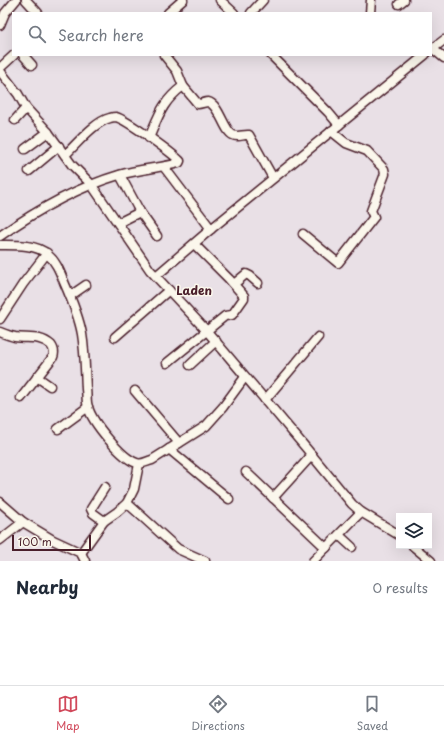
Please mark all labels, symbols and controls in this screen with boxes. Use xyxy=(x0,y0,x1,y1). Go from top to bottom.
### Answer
search box xyxy=(12,12,432,56)
icon: search xyxy=(26,23,48,45)
text: Search here xyxy=(58,23,144,46)
district label: Laden xyxy=(176,281,212,299)
map controls xyxy=(396,513,432,549)
button: layers xyxy=(396,513,432,549)
scale bar xyxy=(12,533,91,552)
text: 100 m xyxy=(18,533,52,550)
text: Nearby xyxy=(16,574,78,600)
text: 0 results xyxy=(373,578,428,597)
tab: Map xyxy=(56,693,79,734)
tab: Directions xyxy=(191,693,245,734)
tab: Saved xyxy=(357,693,388,734)

